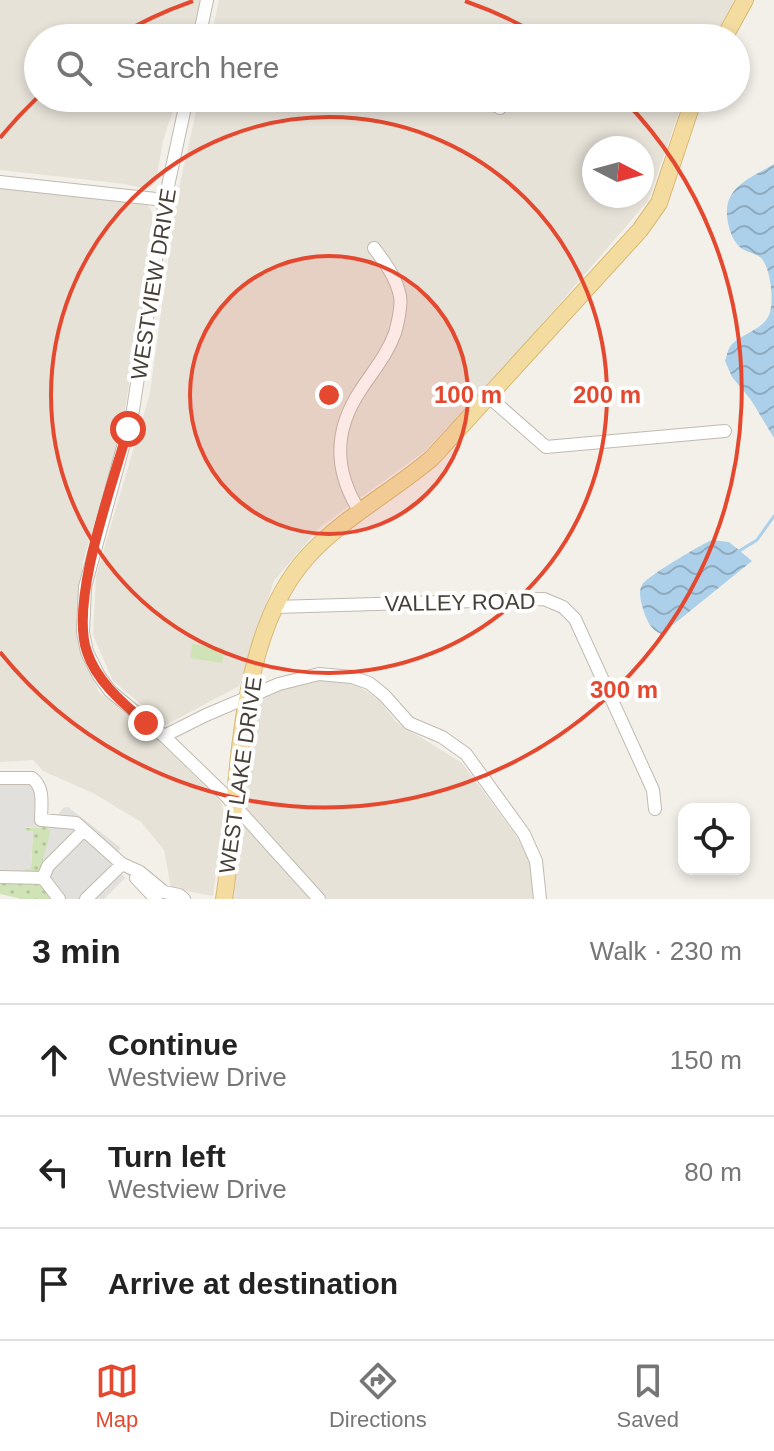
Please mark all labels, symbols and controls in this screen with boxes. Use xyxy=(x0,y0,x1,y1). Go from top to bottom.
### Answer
search box xyxy=(24,24,750,112)
icon: search xyxy=(52,46,96,90)
text: Search here xyxy=(116,51,279,84)
north arrow xyxy=(582,136,654,208)
street label: WESTVIEW DRIVE xyxy=(126,187,181,381)
centre of rings xyxy=(315,381,343,409)
text: 100 m xyxy=(434,381,502,408)
text: 200 m xyxy=(573,381,641,408)
route start xyxy=(110,411,146,447)
street label: VALLEY ROAD xyxy=(384,589,536,616)
street label: WEST LAKE DRIVE xyxy=(214,675,267,875)
text: 300 m xyxy=(590,676,658,703)
route end xyxy=(128,705,164,741)
map controls xyxy=(678,803,750,875)
button: locate xyxy=(678,803,750,875)
text: 3 min xyxy=(32,932,121,970)
text: Walk · 230 m xyxy=(590,936,742,966)
text: Continue xyxy=(108,1028,238,1061)
icon: ahead xyxy=(32,1038,76,1082)
text: 150 m xyxy=(670,1045,742,1075)
text: Westview Drive xyxy=(108,1062,287,1092)
text: Turn left xyxy=(108,1140,226,1173)
icon: left xyxy=(32,1150,76,1194)
text: 80 m xyxy=(684,1157,742,1187)
text: Westview Drive xyxy=(108,1174,287,1204)
icon: arrive xyxy=(32,1262,76,1306)
text: Arrive at destination xyxy=(108,1267,398,1300)
tab: Map xyxy=(95,1359,139,1433)
tab: Directions xyxy=(329,1359,427,1433)
tab: Saved xyxy=(617,1359,679,1433)

